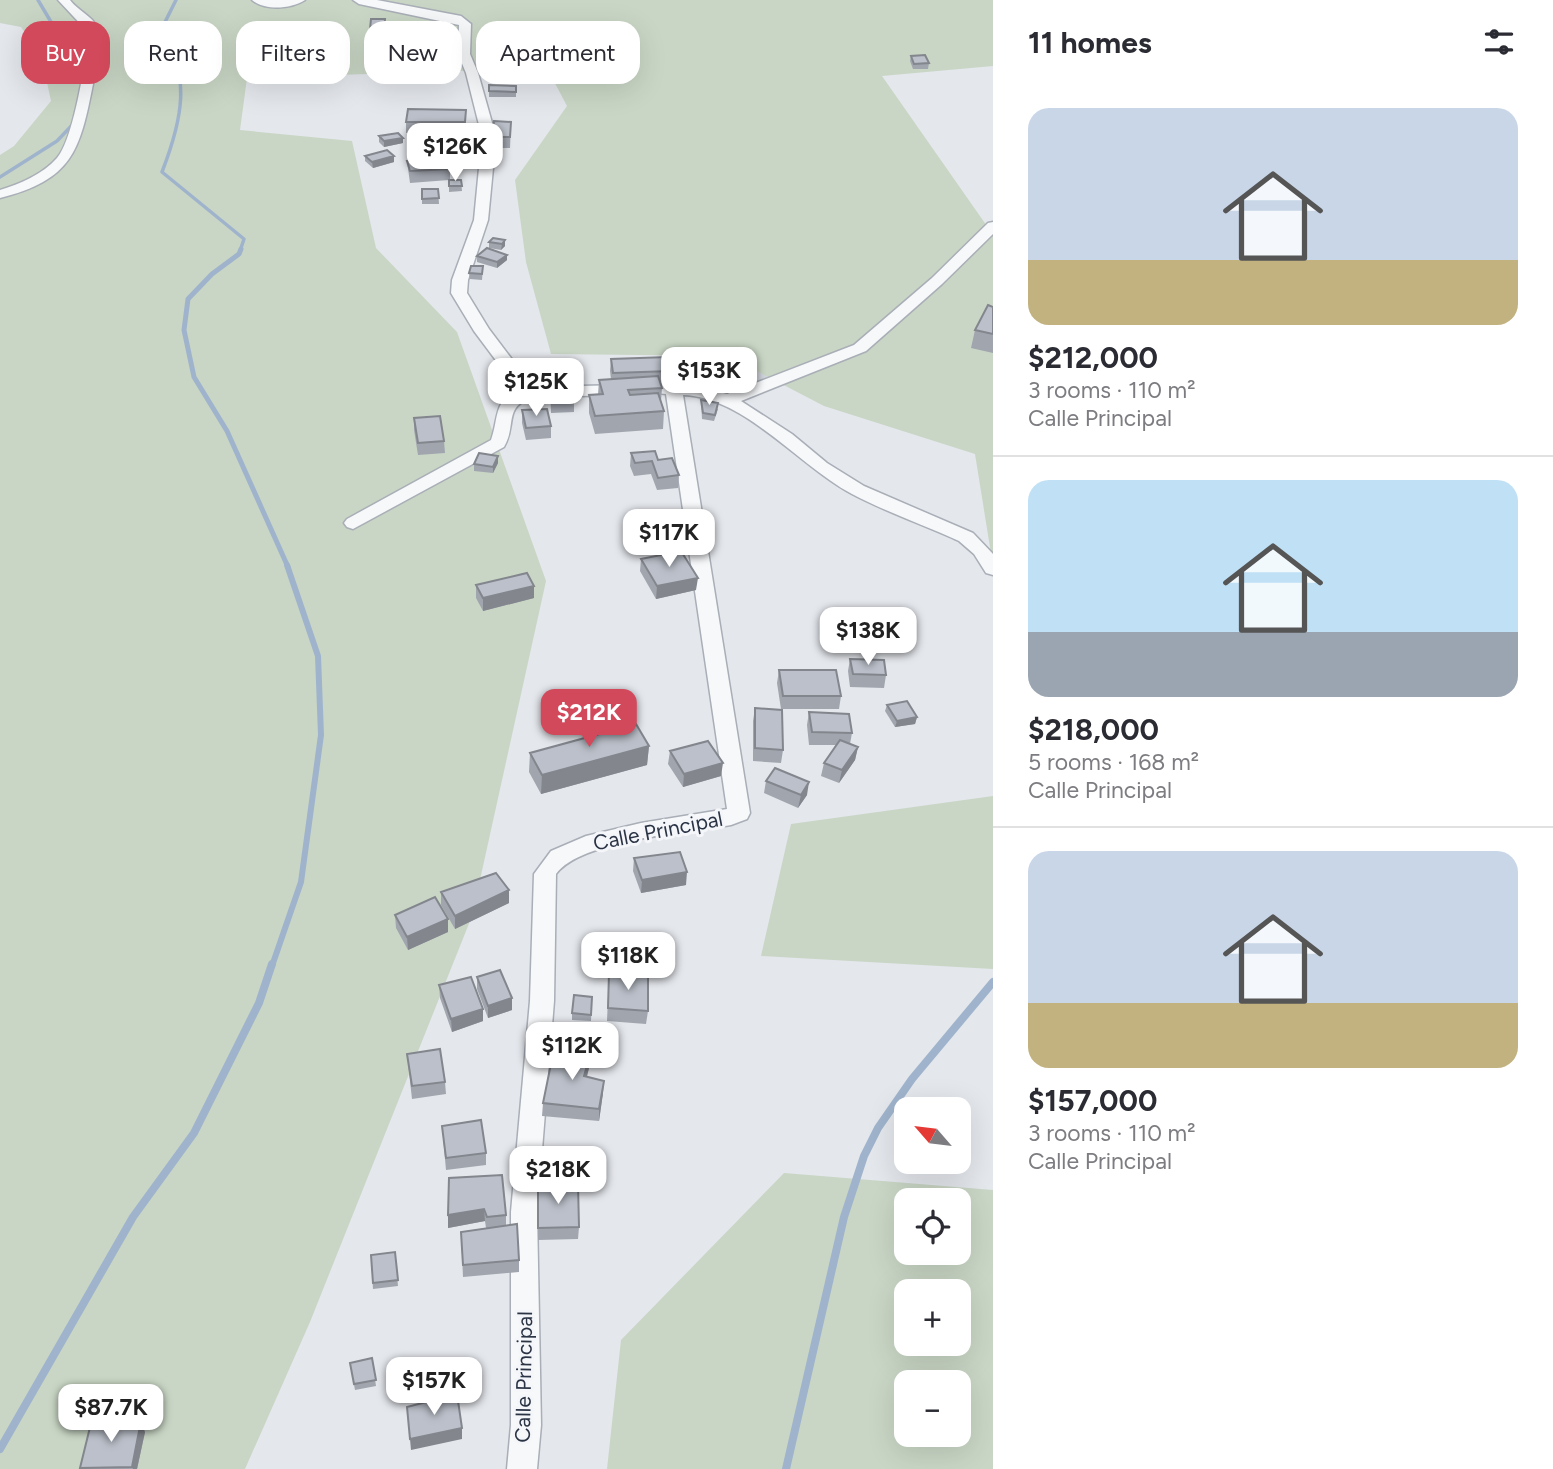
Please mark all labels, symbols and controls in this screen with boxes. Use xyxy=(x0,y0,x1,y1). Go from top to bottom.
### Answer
chip: Buy xyxy=(21,21,110,84)
chip: Rent xyxy=(124,21,222,84)
chip: Filters xyxy=(236,21,350,84)
chip: New xyxy=(364,21,462,84)
chip: Apartment xyxy=(476,21,640,84)
icon: filters xyxy=(1480,23,1518,61)
text: 11 homes xyxy=(1028,24,1152,61)
pin: $126K xyxy=(406,124,504,183)
text: $126K xyxy=(423,132,487,160)
icon: home xyxy=(1210,153,1336,279)
text: $212,000 xyxy=(1028,339,1158,376)
pin: $153K xyxy=(660,348,758,407)
text: $153K xyxy=(677,356,741,384)
pin: $125K xyxy=(487,358,585,418)
text: $125K xyxy=(504,367,568,395)
text: 3 rooms · 110 m² xyxy=(1028,376,1195,404)
text: Calle Principal xyxy=(1028,404,1172,432)
pin: $117K xyxy=(620,510,718,569)
text: $117K xyxy=(639,518,699,546)
icon: home xyxy=(1210,525,1336,651)
pin: $138K xyxy=(819,608,917,667)
text: $138K xyxy=(836,616,900,644)
pin: $212K xyxy=(540,690,638,749)
text: $212K xyxy=(557,698,621,726)
text: $218,000 xyxy=(1028,711,1159,748)
text: 5 rooms · 168 m² xyxy=(1028,748,1199,776)
text: Calle Principal xyxy=(1028,776,1172,804)
street label: Calle Principal xyxy=(591,806,725,855)
icon: home xyxy=(1210,896,1336,1022)
pin: $118K xyxy=(579,932,677,992)
text: $118K xyxy=(597,941,659,969)
pin: $112K xyxy=(523,1023,621,1082)
text: $112K xyxy=(542,1031,602,1059)
text: $157,000 xyxy=(1028,1082,1157,1119)
north arrow xyxy=(894,1097,971,1174)
map controls xyxy=(894,1097,971,1447)
text: 3 rooms · 110 m² xyxy=(1028,1119,1195,1147)
pin: $218K xyxy=(509,1146,607,1206)
text: Calle Principal xyxy=(1028,1147,1172,1175)
text: $218K xyxy=(525,1155,591,1183)
button: locate xyxy=(894,1188,971,1265)
button: + xyxy=(894,1279,971,1356)
street label: Calle Principal xyxy=(510,1311,537,1443)
pin: $157K xyxy=(385,1358,483,1417)
text: $157K xyxy=(402,1366,466,1394)
button: − xyxy=(894,1370,971,1447)
pin: $87.7K xyxy=(54,1384,168,1444)
text: $87.7K xyxy=(74,1393,148,1421)

